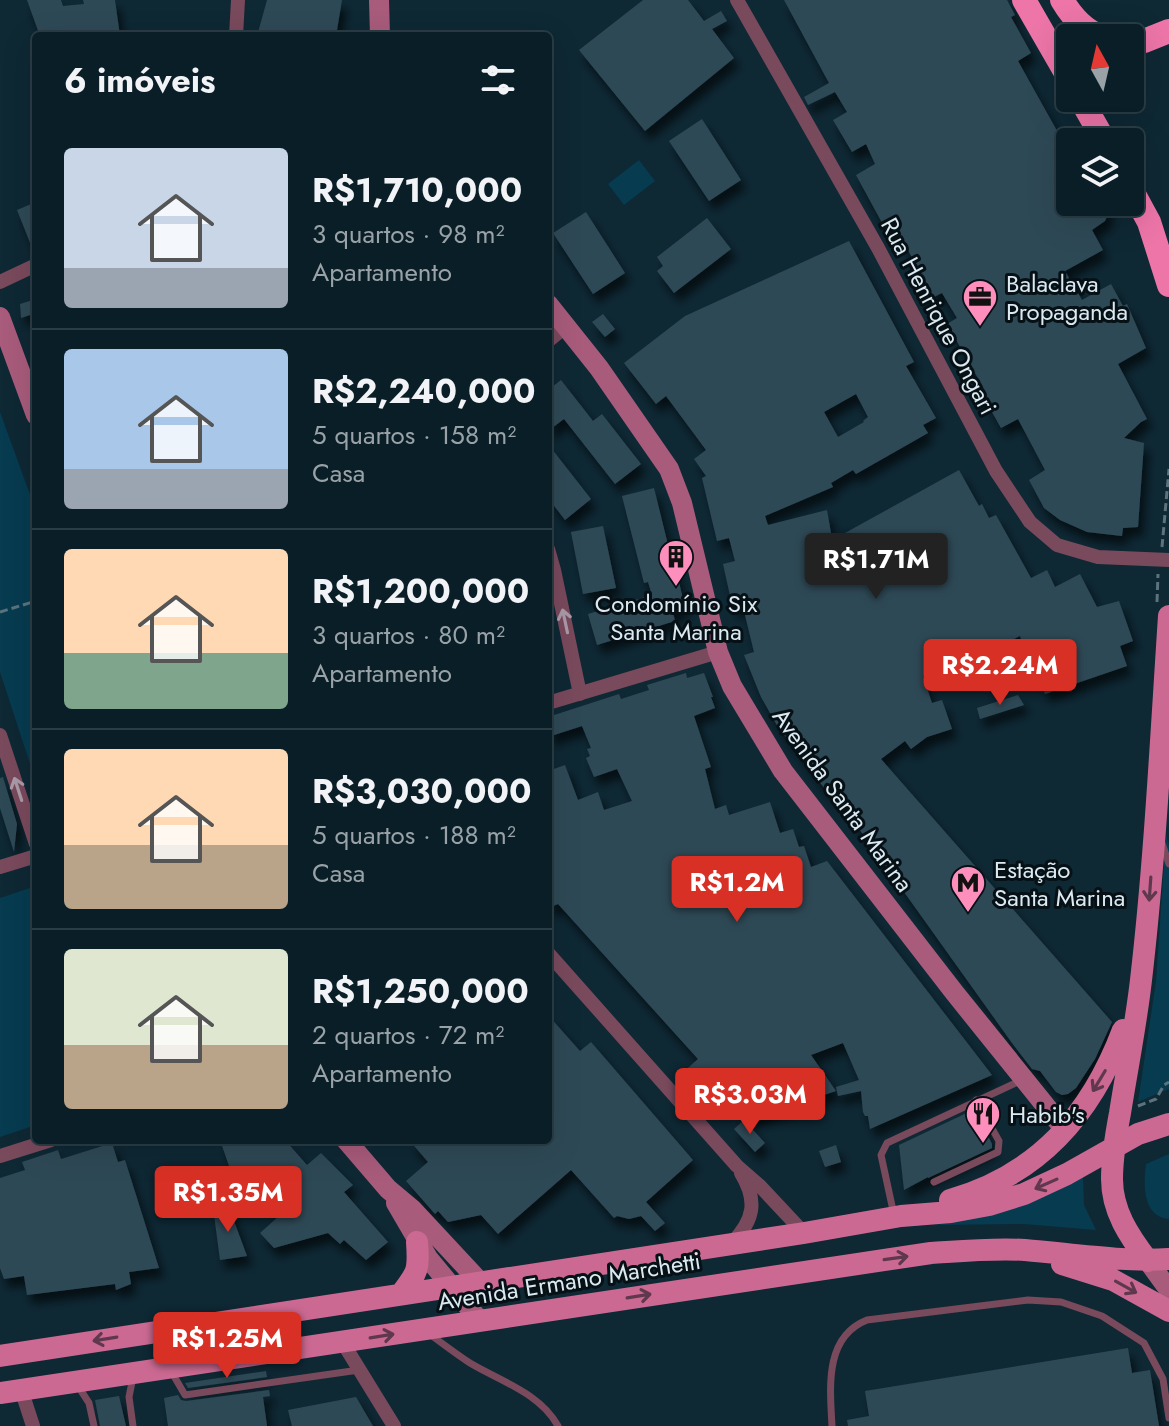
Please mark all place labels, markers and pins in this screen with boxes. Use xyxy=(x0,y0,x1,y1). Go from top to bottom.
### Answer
place label: Balaclava Propaganda xyxy=(1006,266,1128,329)
office icon: Balaclava Propaganda xyxy=(961,278,999,328)
pin: R$1.71M xyxy=(802,533,950,601)
building icon: Condomínio Six Santa Marina xyxy=(657,538,695,588)
place label: Condomínio Six Santa Marina xyxy=(595,586,758,649)
pin: R$2.24M xyxy=(926,639,1074,707)
place label: Estação Santa Marina xyxy=(994,852,1125,915)
pin: R$1.2M xyxy=(672,856,802,924)
metro station icon: Estação Santa Marina xyxy=(949,864,987,914)
pin: R$3.03M xyxy=(676,1068,824,1136)
restaurant icon: Habib's xyxy=(964,1095,1002,1145)
place label: Habib's xyxy=(1009,1097,1085,1132)
pin: R$1.35M xyxy=(154,1166,302,1234)
pin: R$1.25M xyxy=(153,1312,301,1380)

